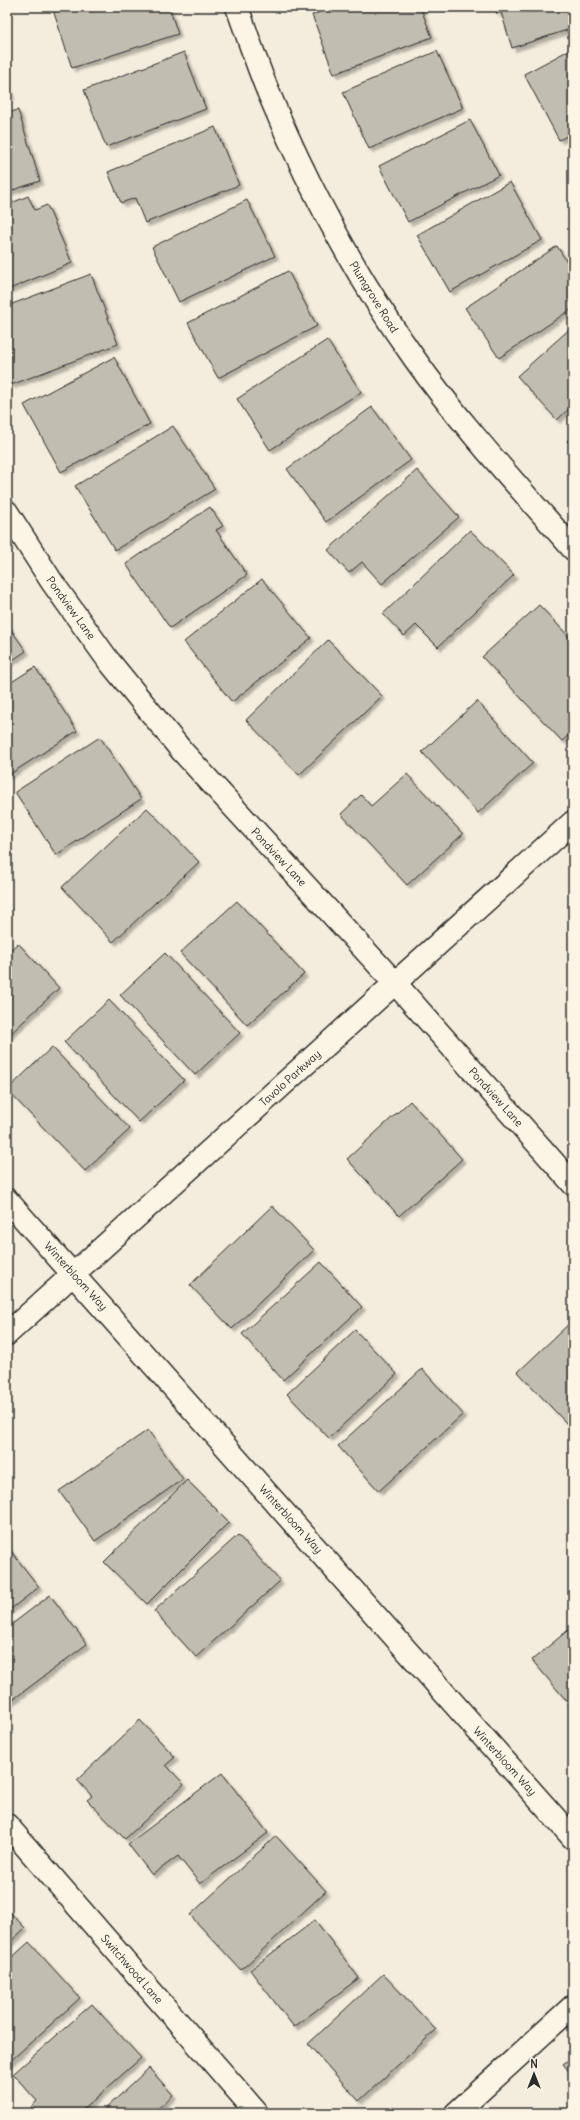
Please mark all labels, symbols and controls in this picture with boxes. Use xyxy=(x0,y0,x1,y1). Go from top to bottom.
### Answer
street label: Plumgrove Road xyxy=(346,259,402,336)
street label: Pondview Lane xyxy=(43,574,99,642)
street label: Pondview Lane xyxy=(248,825,310,889)
street label: Tavolo Parkway xyxy=(256,1047,324,1109)
street label: Pondview Lane xyxy=(466,1064,526,1130)
street label: Winterbloom Way xyxy=(41,1239,111,1313)
street label: Winterbloom Way xyxy=(256,1482,326,1556)
street label: Winterbloom Way xyxy=(470,1724,540,1798)
street label: Switchwood Lane xyxy=(98,1931,166,2007)
north arrow xyxy=(514,2054,554,2094)
text: N xyxy=(530,2057,538,2071)

